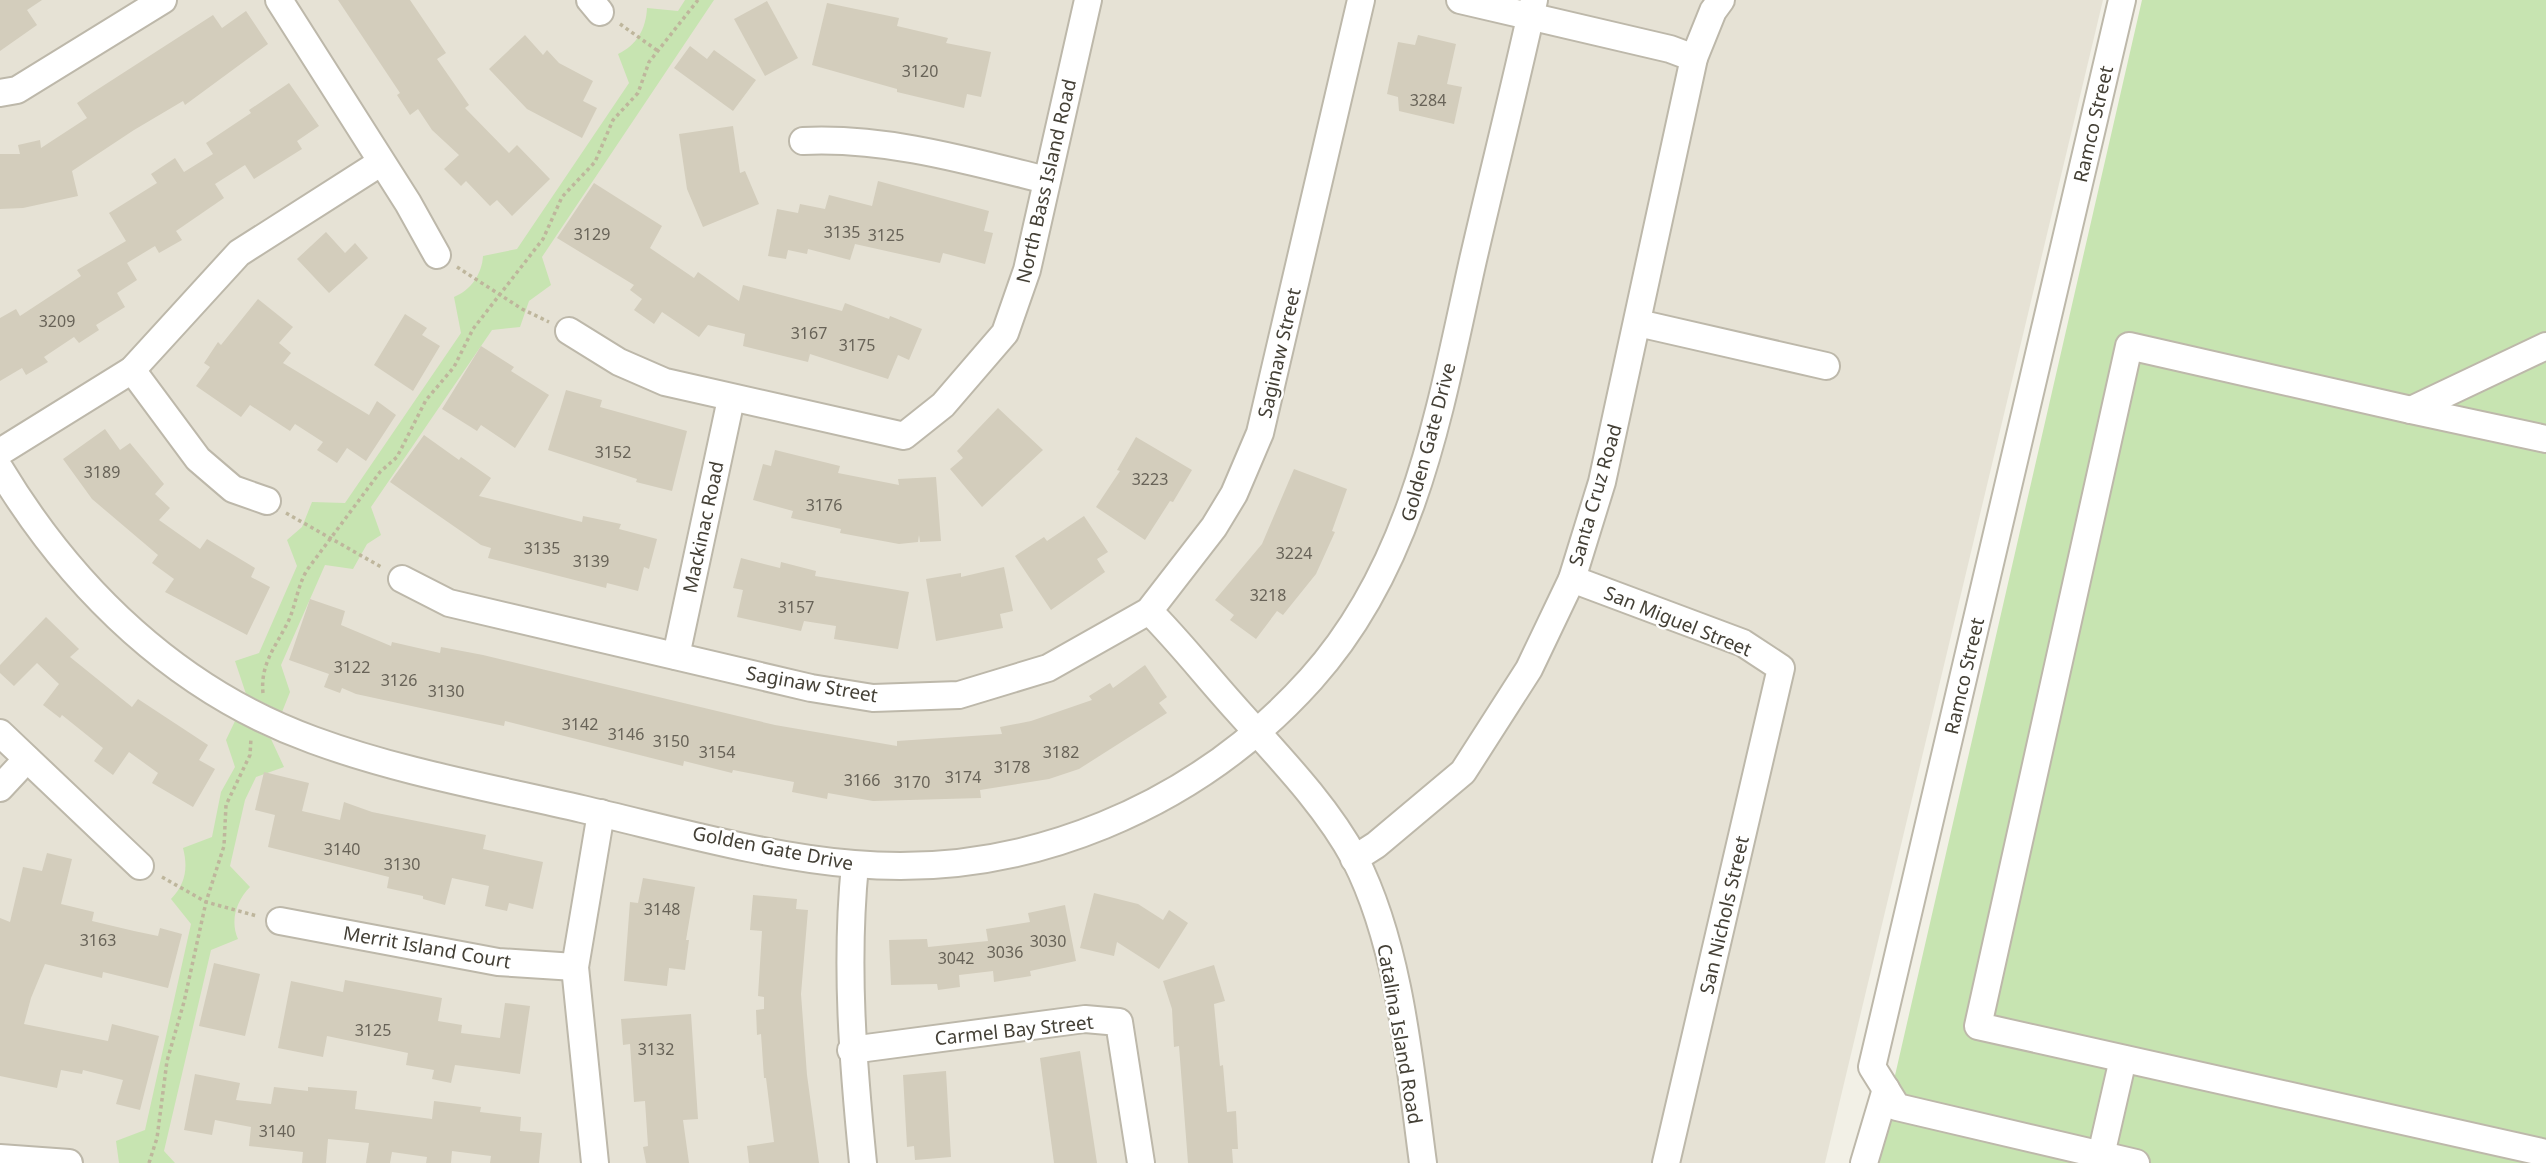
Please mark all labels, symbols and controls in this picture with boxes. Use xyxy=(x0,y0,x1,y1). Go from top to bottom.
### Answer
house number: 3120 xyxy=(902,60,938,82)
street label: Ramco Street xyxy=(2067,63,2119,185)
street label: North Bass Island Road xyxy=(1010,76,1082,286)
house number: 3284 xyxy=(1410,89,1446,111)
house number: 3135 xyxy=(824,221,860,243)
house number: 3129 xyxy=(574,223,610,245)
house number: 3125 xyxy=(868,224,904,246)
street label: Saginaw Street xyxy=(1251,285,1307,421)
house number: 3209 xyxy=(39,310,75,332)
house number: 3167 xyxy=(791,322,827,344)
house number: 3175 xyxy=(839,334,875,356)
street label: Golden Gate Drive xyxy=(1394,360,1462,524)
street label: Santa Cruz Road xyxy=(1562,421,1628,569)
house number: 3152 xyxy=(595,441,631,463)
street label: Mackinac Road xyxy=(676,459,730,595)
house number: 3189 xyxy=(84,461,120,483)
house number: 3223 xyxy=(1132,468,1168,490)
house number: 3176 xyxy=(806,494,842,516)
house number: 3135 xyxy=(524,537,560,559)
house number: 3224 xyxy=(1276,542,1312,564)
house number: 3139 xyxy=(573,550,609,572)
street label: San Miguel Street xyxy=(1600,580,1756,662)
house number: 3218 xyxy=(1250,584,1286,606)
house number: 3157 xyxy=(778,596,814,618)
street label: Ramco Street xyxy=(1938,615,1990,737)
house number: 3122 xyxy=(334,656,370,678)
street label: Saginaw Street xyxy=(744,660,880,708)
house number: 3126 xyxy=(381,669,417,691)
house number: 3130 xyxy=(428,680,464,702)
house number: 3142 xyxy=(562,713,598,735)
house number: 3146 xyxy=(608,723,644,745)
house number: 3150 xyxy=(653,730,689,752)
house number: 3154 xyxy=(699,741,735,763)
house number: 3182 xyxy=(1043,741,1079,763)
house number: 3178 xyxy=(994,756,1030,778)
house number: 3174 xyxy=(945,766,981,788)
house number: 3166 xyxy=(844,769,880,791)
house number: 3170 xyxy=(894,771,930,793)
street label: Golden Gate Drive xyxy=(690,820,856,876)
street label: San Nichols Street xyxy=(1693,833,1755,997)
house number: 3140 xyxy=(324,838,360,860)
house number: 3130 xyxy=(384,853,420,875)
house number: 3148 xyxy=(644,898,680,920)
street label: Merrit Island Court xyxy=(341,919,513,975)
house number: 3163 xyxy=(80,929,116,951)
house number: 3030 xyxy=(1030,930,1066,952)
house number: 3036 xyxy=(987,941,1023,963)
street label: Catalina Island Road xyxy=(1371,942,1429,1126)
house number: 3042 xyxy=(938,947,974,969)
street label: Carmel Bay Street xyxy=(933,1009,1095,1051)
house number: 3125 xyxy=(355,1019,391,1041)
house number: 3132 xyxy=(638,1038,674,1060)
house number: 3140 xyxy=(259,1120,295,1142)

